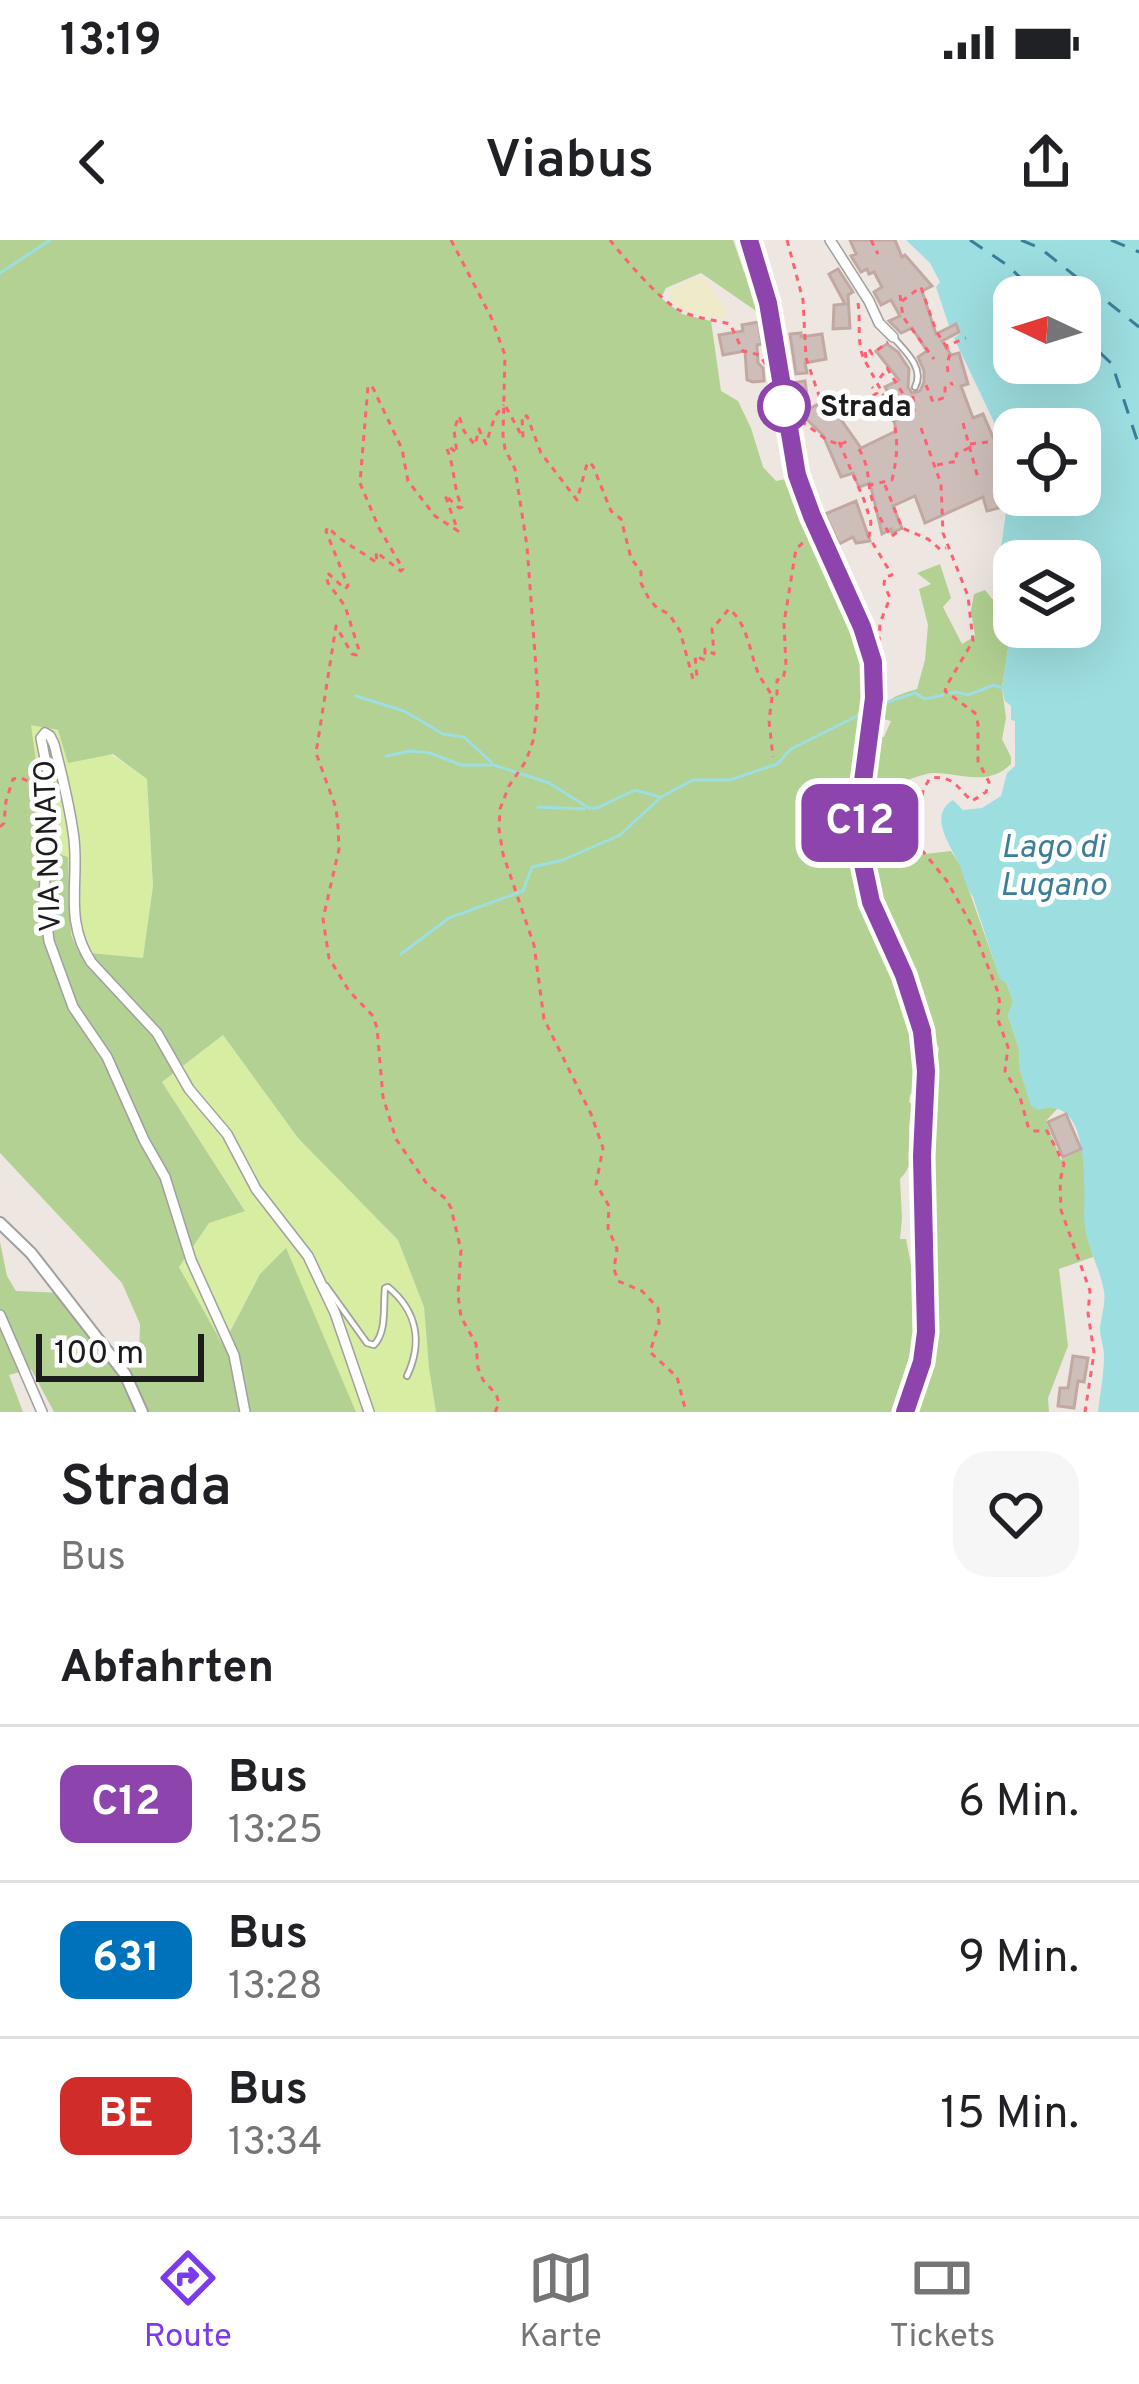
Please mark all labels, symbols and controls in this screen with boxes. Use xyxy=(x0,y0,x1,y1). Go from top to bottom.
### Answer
text: 13:19 xyxy=(60,14,162,71)
text: Viabus xyxy=(485,128,654,197)
icon: back xyxy=(60,129,126,195)
icon: share xyxy=(1013,129,1079,195)
north arrow xyxy=(993,276,1101,384)
map controls xyxy=(993,276,1101,648)
marker: Strada xyxy=(759,381,809,431)
place label: Strada xyxy=(820,390,912,427)
button: locate xyxy=(993,408,1101,516)
button: layers xyxy=(993,540,1101,648)
street label: VIA NONATO xyxy=(28,759,71,933)
line badge: C12 xyxy=(791,784,929,862)
text: C12 xyxy=(825,796,895,849)
water label: Lago di Lugano xyxy=(1000,828,1107,908)
scale bar xyxy=(36,1328,204,1381)
text: 100 m xyxy=(54,1334,144,1376)
button: heart xyxy=(953,1451,1079,1577)
text: Strada xyxy=(60,1454,232,1526)
text: Bus xyxy=(60,1535,126,1584)
text: Abfahrten xyxy=(60,1641,274,1698)
text: Bus xyxy=(228,1751,308,1808)
text: 6 Min. xyxy=(958,1775,1079,1832)
text: C12 xyxy=(91,1777,161,1830)
text: 13:25 xyxy=(228,1808,323,1857)
text: Bus xyxy=(228,1907,308,1964)
text: 9 Min. xyxy=(958,1931,1079,1988)
text: 631 xyxy=(92,1933,160,1986)
text: 13:28 xyxy=(228,1964,323,2013)
text: Bus xyxy=(228,2063,308,2120)
text: 15 Min. xyxy=(940,2087,1079,2144)
text: BE xyxy=(98,2089,154,2142)
text: 13:34 xyxy=(228,2120,323,2169)
tab: Route xyxy=(144,2245,232,2359)
tab: Karte xyxy=(519,2245,602,2359)
tab: Tickets xyxy=(889,2245,995,2359)

